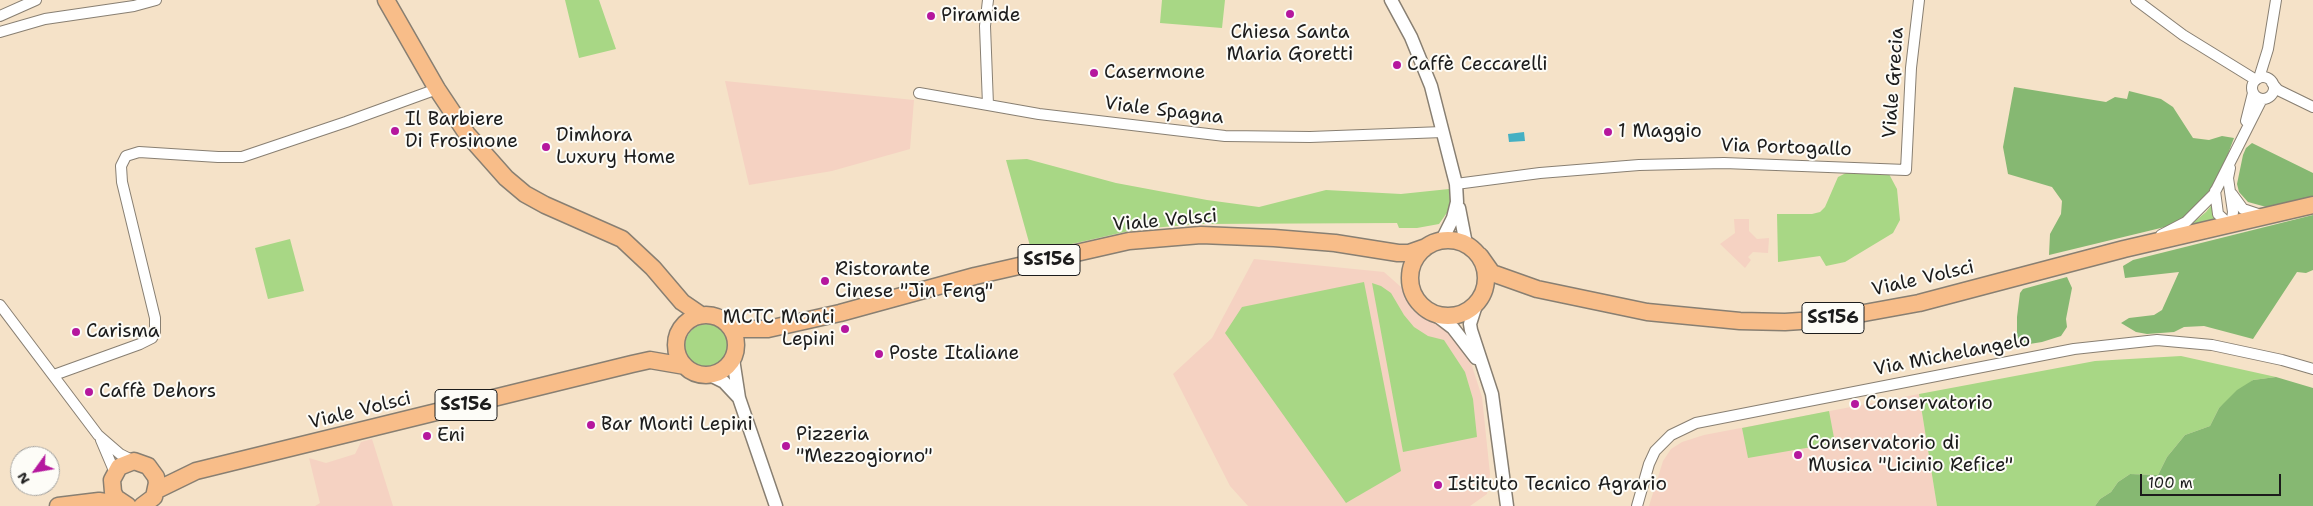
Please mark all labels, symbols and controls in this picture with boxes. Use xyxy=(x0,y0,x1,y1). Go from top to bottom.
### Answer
place label: Piramide xyxy=(941,5,1021,27)
marker: Chiesa Santa Maria Goretti xyxy=(1284,8,1296,20)
marker: Piramide xyxy=(925,10,937,22)
place label: Chiesa Santa Maria Goretti xyxy=(1227,22,1353,66)
street label: Viale Grecia xyxy=(1879,27,1909,139)
place label: Caffè Ceccarelli xyxy=(1407,54,1548,76)
marker: Caffè Ceccarelli xyxy=(1391,59,1403,71)
place label: Casermone xyxy=(1104,62,1205,84)
marker: Casermone xyxy=(1088,67,1100,79)
street label: Viale Spagna xyxy=(1103,92,1225,130)
place label: Il Barbiere Di Frosinone xyxy=(405,109,518,153)
place label: 1 Maggio xyxy=(1618,121,1702,143)
marker: Il Barbiere Di Frosinone xyxy=(389,125,401,137)
place label: Dimhora Luxury Home xyxy=(556,125,676,169)
marker: 1 Maggio xyxy=(1602,126,1614,138)
street label: Via Portogallo xyxy=(1720,134,1852,162)
marker: Dimhora Luxury Home xyxy=(540,141,552,153)
street label: Viale Volsci xyxy=(1112,205,1218,237)
road number: SS156 xyxy=(1018,244,1080,276)
street label: Viale Volsci xyxy=(1869,256,1977,302)
place label: Ristorante Cinese "Jin Feng" xyxy=(835,259,993,303)
marker: Ristorante Cinese "Jin Feng" xyxy=(819,275,831,287)
road number: SS156 xyxy=(1802,302,1864,334)
place label: MCTC Monti Lepini xyxy=(723,307,835,351)
place label: Carisma xyxy=(86,321,160,343)
marker: MCTC Monti Lepini xyxy=(839,323,851,335)
marker: Carisma xyxy=(70,326,82,338)
street label: Via Michelangelo xyxy=(1872,329,2032,381)
place label: Poste Italiane xyxy=(889,343,1019,365)
marker: Poste Italiane xyxy=(873,348,885,360)
place label: Caffè Dehors xyxy=(99,381,216,403)
marker: Caffè Dehors xyxy=(83,386,95,398)
street label: Viale Volsci xyxy=(306,387,414,435)
road number: SS156 xyxy=(435,390,497,420)
place label: Conservatorio xyxy=(1865,393,1993,415)
marker: Conservatorio xyxy=(1849,398,1861,410)
place label: Bar Monti Lepini xyxy=(601,414,753,436)
marker: Bar Monti Lepini xyxy=(585,419,597,431)
place label: Pizzeria "Mezzogiorno" xyxy=(796,424,933,468)
place label: Eni xyxy=(437,425,465,447)
marker: Eni xyxy=(421,430,433,442)
place label: Conservatorio di Musica "Licinio Refice" xyxy=(1808,433,2013,477)
marker: Pizzeria "Mezzogiorno" xyxy=(780,440,792,452)
north arrow xyxy=(10,446,60,496)
marker: Conservatorio di Musica "Licinio Refice" xyxy=(1792,449,1804,461)
scale bar xyxy=(2143,464,2284,496)
text: N xyxy=(13,469,34,488)
text: 100 m xyxy=(2148,473,2193,493)
place label: Istituto Tecnico Agrario xyxy=(1448,474,1667,496)
marker: Istituto Tecnico Agrario xyxy=(1432,479,1444,491)

